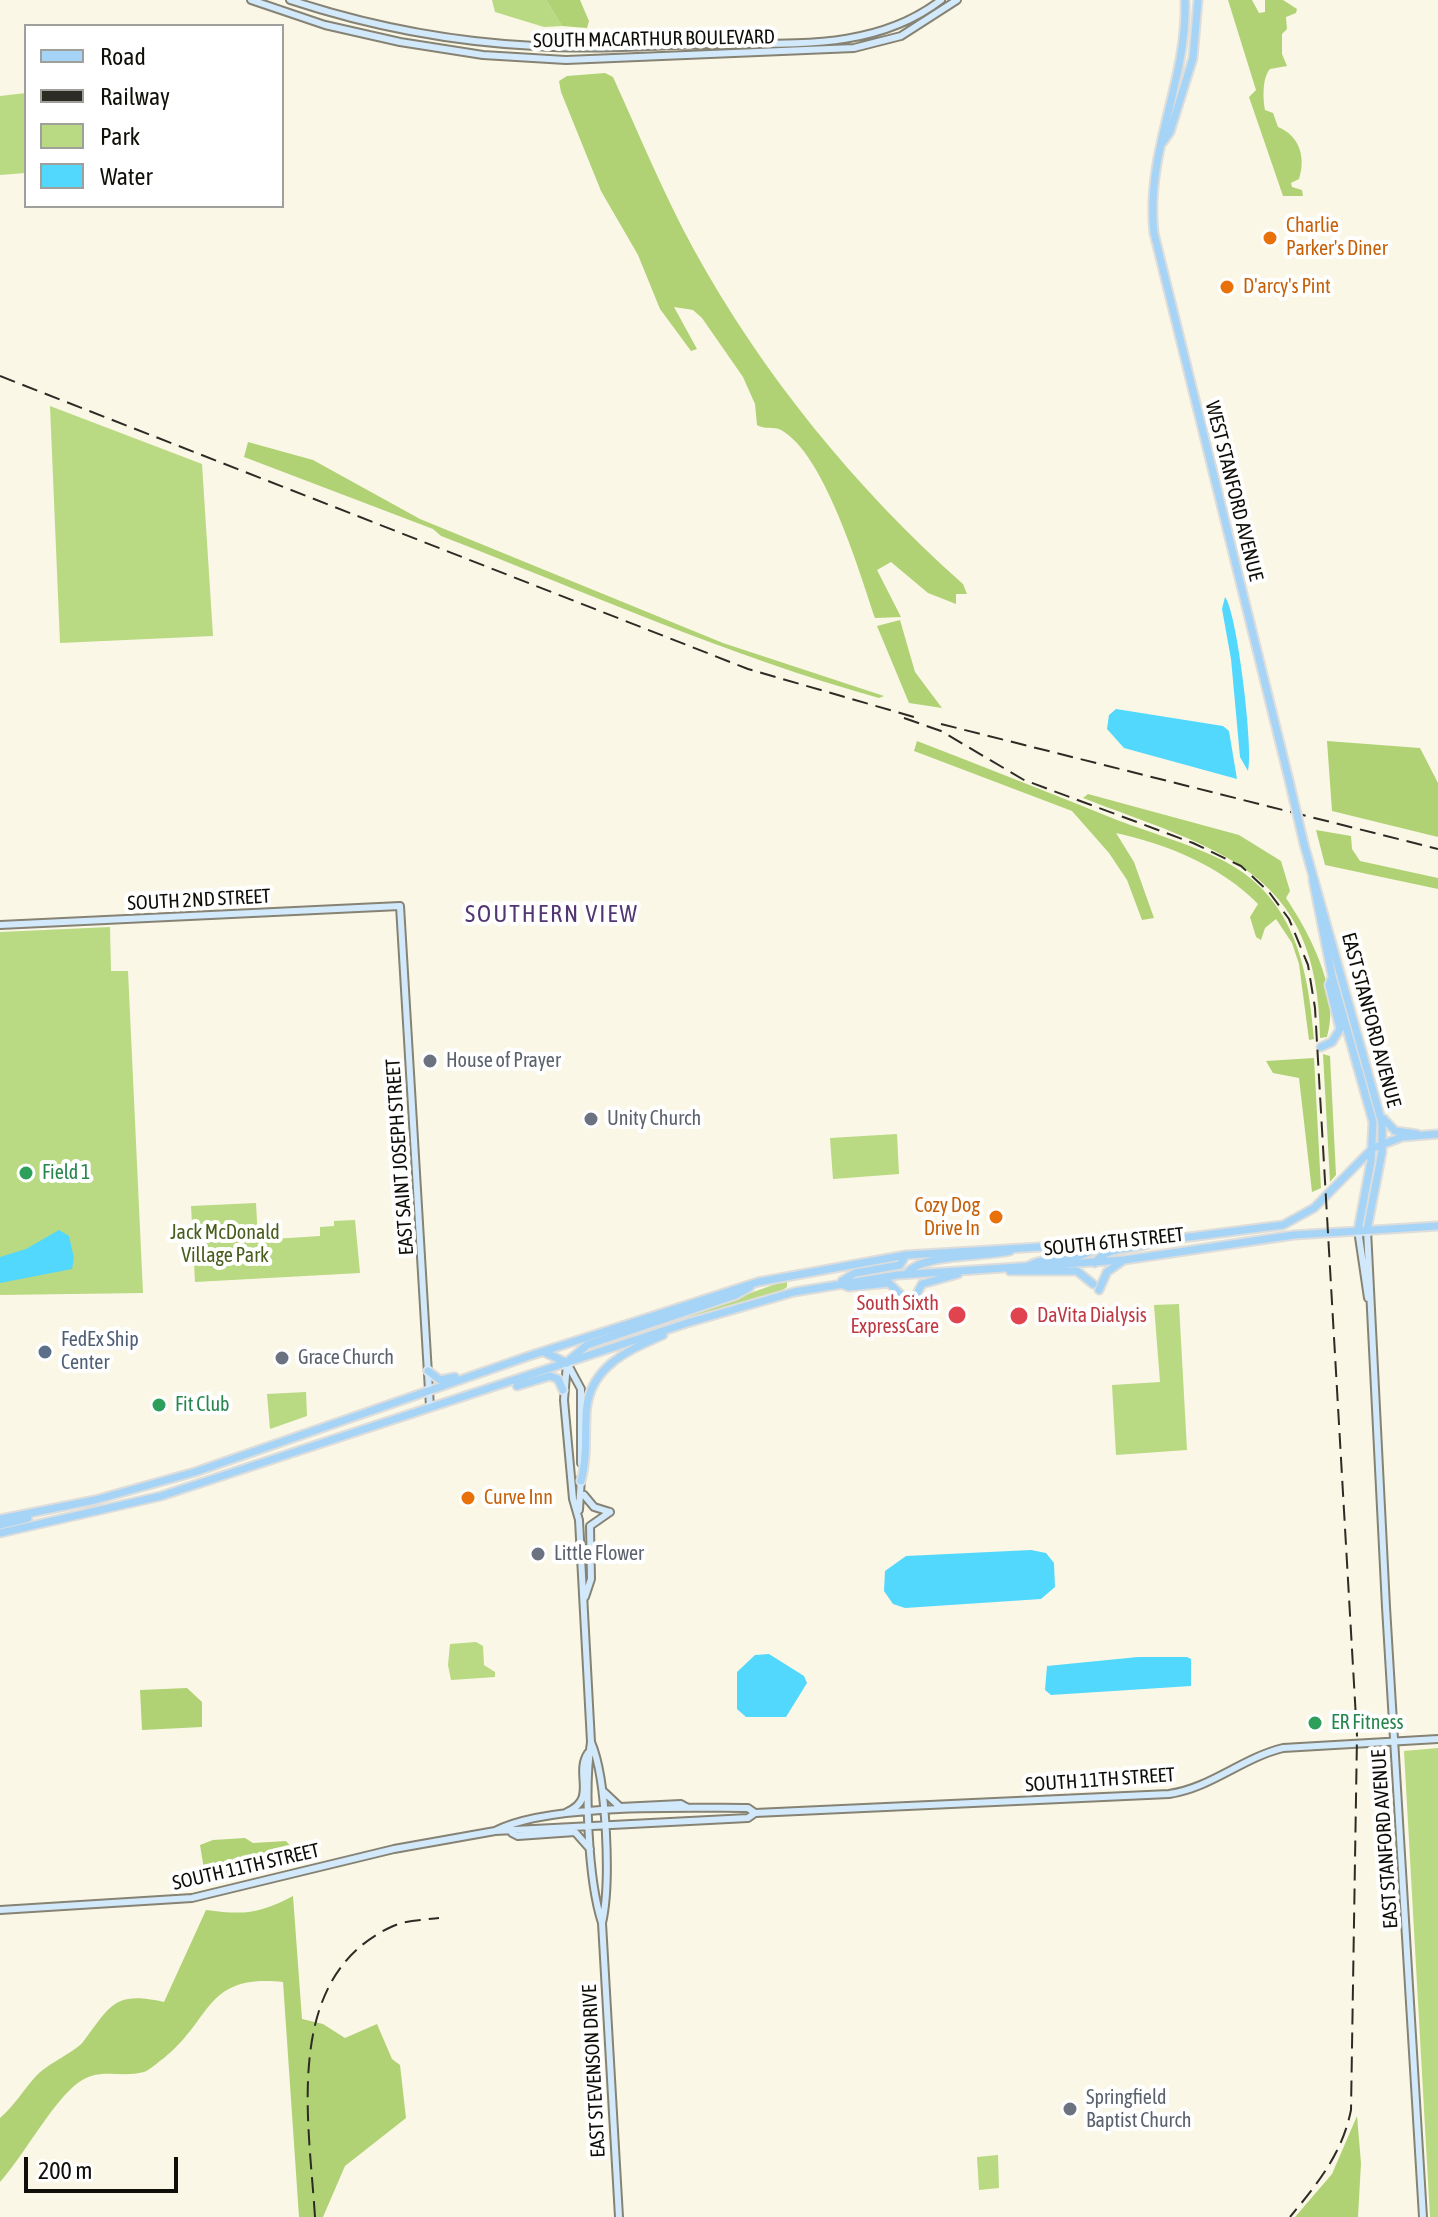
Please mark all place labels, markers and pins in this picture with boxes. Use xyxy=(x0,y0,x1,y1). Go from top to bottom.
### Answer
place label: Charlie Parker's Diner xyxy=(1286,214,1388,261)
marker: Charlie Parker's Diner xyxy=(1261,229,1279,247)
place label: D'arcy's Pint xyxy=(1243,275,1331,299)
marker: D'arcy's Pint xyxy=(1218,278,1236,296)
place label: House of Prayer xyxy=(446,1049,561,1073)
marker: House of Prayer xyxy=(421,1052,439,1070)
place label: Unity Church xyxy=(607,1107,701,1131)
marker: Unity Church xyxy=(582,1110,600,1128)
place label: Field 1 xyxy=(42,1161,90,1185)
marker: Field 1 xyxy=(17,1164,35,1182)
place label: Cozy Dog Drive In xyxy=(914,1194,980,1241)
marker: Cozy Dog Drive In xyxy=(987,1208,1005,1226)
place label: South Sixth ExpressCare xyxy=(851,1292,939,1339)
marker: South Sixth ExpressCare xyxy=(946,1304,968,1326)
place label: DaVita Dialysis xyxy=(1037,1304,1147,1328)
marker: DaVita Dialysis xyxy=(1008,1305,1030,1327)
place label: FedEx Ship Center xyxy=(61,1328,139,1375)
marker: FedEx Ship Center xyxy=(36,1343,54,1361)
place label: Grace Church xyxy=(298,1346,394,1370)
marker: Grace Church xyxy=(273,1349,291,1367)
place label: Fit Club xyxy=(175,1393,230,1417)
marker: Fit Club xyxy=(150,1396,168,1414)
place label: Curve Inn xyxy=(484,1486,553,1510)
marker: Curve Inn xyxy=(459,1489,477,1507)
place label: Little Flower xyxy=(554,1542,644,1566)
marker: Little Flower xyxy=(529,1545,547,1563)
place label: ER Fitness xyxy=(1331,1711,1404,1735)
marker: ER Fitness xyxy=(1306,1714,1324,1732)
place label: Springfield Baptist Church xyxy=(1086,2086,1192,2133)
marker: Springfield Baptist Church xyxy=(1061,2100,1079,2118)

